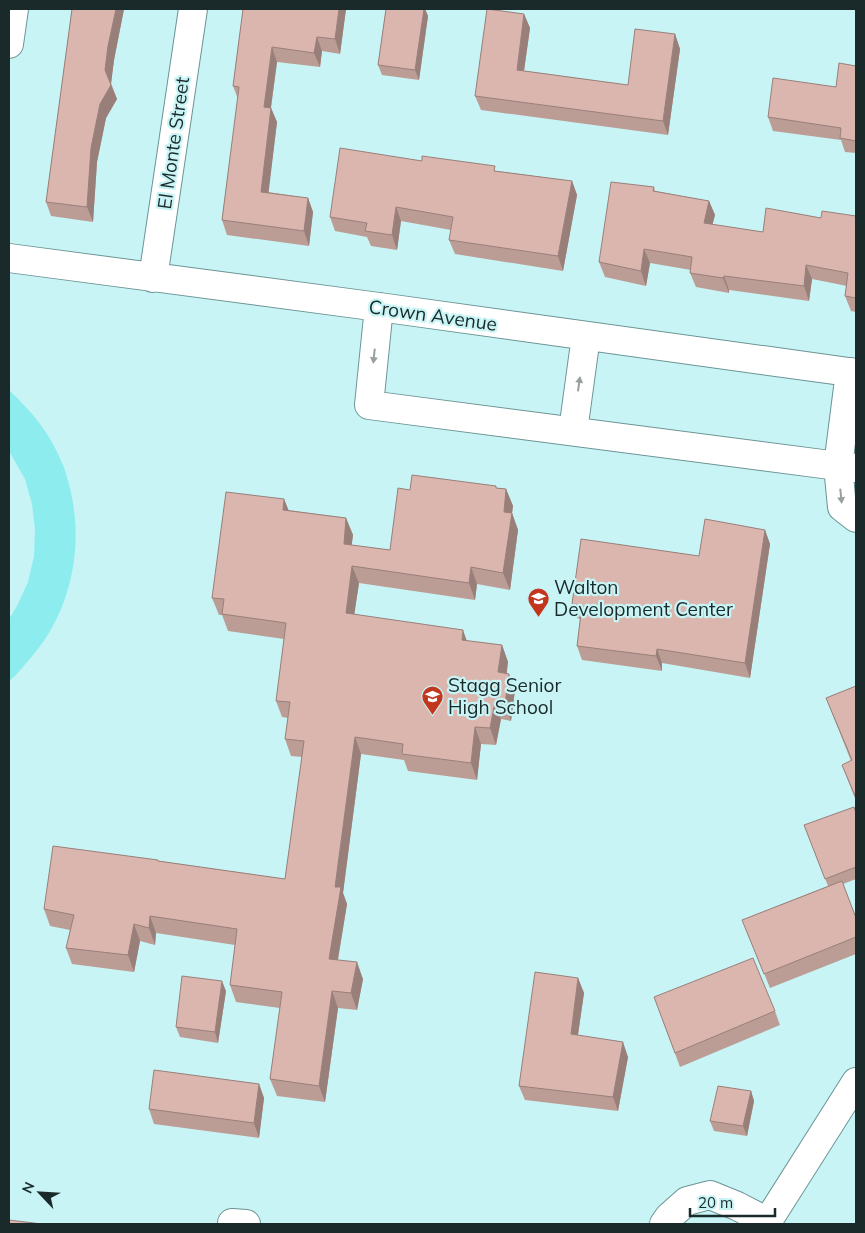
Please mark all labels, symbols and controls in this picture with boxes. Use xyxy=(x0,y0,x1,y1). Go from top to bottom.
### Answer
street label: El Monte Street xyxy=(152,75,194,211)
street label: Crown Avenue xyxy=(367,294,499,336)
one-way arrow xyxy=(370,348,378,364)
one-way arrow xyxy=(575,375,583,391)
one-way arrow xyxy=(837,488,845,504)
place label: Walton Development Center xyxy=(554,575,733,621)
school or university icon: Walton Development Center xyxy=(526,586,550,617)
place label: Stagg Senior High School xyxy=(448,673,561,719)
school or university icon: Stagg Senior High School xyxy=(420,684,444,715)
north arrow xyxy=(15,1168,65,1218)
text: N xyxy=(18,1179,39,1196)
scale bar xyxy=(690,1186,775,1218)
text: 20 m xyxy=(698,1193,733,1212)

